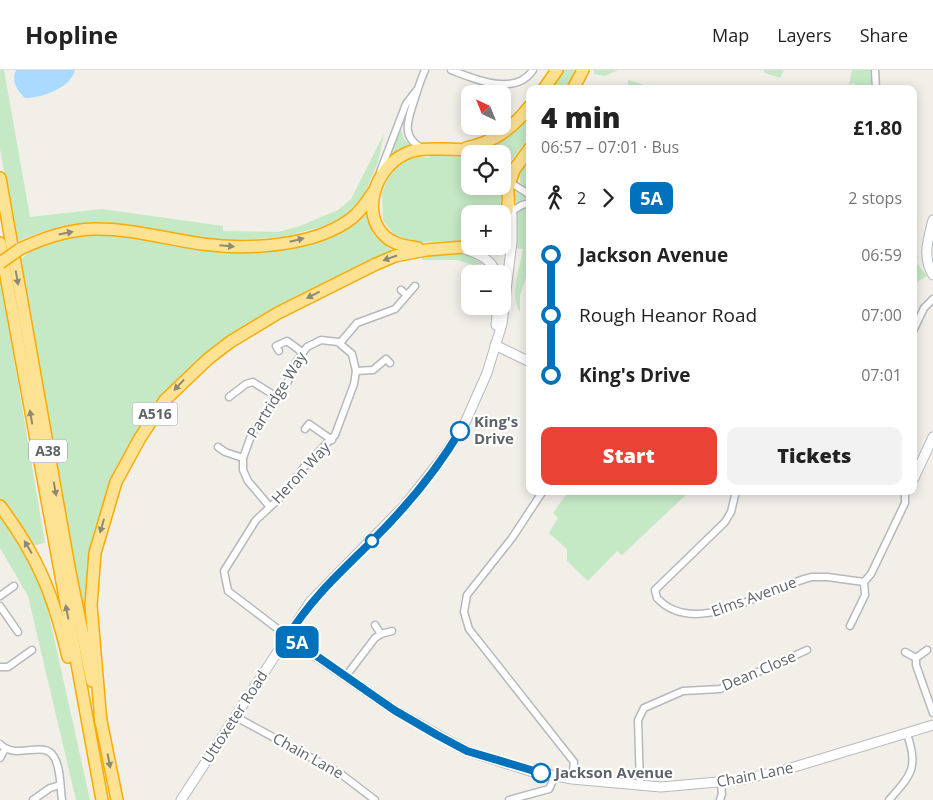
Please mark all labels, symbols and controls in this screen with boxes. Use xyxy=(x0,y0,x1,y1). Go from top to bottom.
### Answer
text: Hopline xyxy=(25,18,118,51)
text: Map xyxy=(712,23,749,47)
text: Layers xyxy=(777,23,832,47)
text: Share xyxy=(860,23,908,47)
north arrow xyxy=(461,85,511,135)
map controls xyxy=(461,85,511,315)
text: 4 min xyxy=(541,98,621,136)
text: £1.80 xyxy=(853,115,902,141)
text: 06:57 – 07:01 · Bus xyxy=(541,136,679,158)
button: locate xyxy=(461,145,511,195)
icon: walk xyxy=(541,184,569,212)
icon: forward xyxy=(594,184,622,212)
text: 5A xyxy=(640,186,663,210)
text: 2 xyxy=(577,187,586,209)
text: 2 stops xyxy=(848,187,902,209)
button: + xyxy=(461,205,511,255)
one-way arrow xyxy=(58,228,74,236)
one-way arrow xyxy=(290,236,305,244)
text: Jackson Avenue xyxy=(579,242,728,268)
one-way arrow xyxy=(219,243,235,251)
text: 06:59 xyxy=(861,244,902,266)
one-way arrow xyxy=(383,255,398,262)
button: − xyxy=(461,265,511,315)
one-way arrow xyxy=(14,270,22,286)
one-way arrow xyxy=(306,291,321,299)
text: Rough Heanor Road xyxy=(579,302,757,328)
text: 07:00 xyxy=(861,304,902,326)
street label: Partridge Way xyxy=(242,347,311,441)
text: King's Drive xyxy=(579,362,691,388)
text: 07:01 xyxy=(861,364,902,386)
one-way arrow xyxy=(173,379,185,391)
road number: A516 xyxy=(132,402,178,426)
one-way arrow xyxy=(27,409,35,425)
place label: King's Drive xyxy=(474,411,518,448)
marker: King's Drive xyxy=(450,421,470,441)
button: Start xyxy=(541,427,717,485)
button: Tickets xyxy=(727,427,902,485)
street label: Heron Way xyxy=(267,437,334,507)
road number: A38 xyxy=(29,440,67,462)
one-way arrow xyxy=(52,482,60,498)
one-way arrow xyxy=(98,519,106,534)
unlabelled marker xyxy=(365,534,379,548)
one-way arrow xyxy=(24,540,33,553)
street label: Elms Avenue xyxy=(708,571,799,621)
one-way arrow xyxy=(62,603,70,619)
line badge: 5A xyxy=(274,626,320,658)
text: 5A xyxy=(286,630,308,654)
street label: Dean Close xyxy=(719,646,799,695)
street label: Uttoxeter Road xyxy=(197,666,272,767)
street label: Chain Lane xyxy=(270,728,347,783)
one-way arrow xyxy=(105,754,113,769)
street label: Chain Lane xyxy=(715,757,795,791)
place label: Jackson Avenue xyxy=(553,762,673,782)
marker: Jackson Avenue xyxy=(531,763,551,783)

